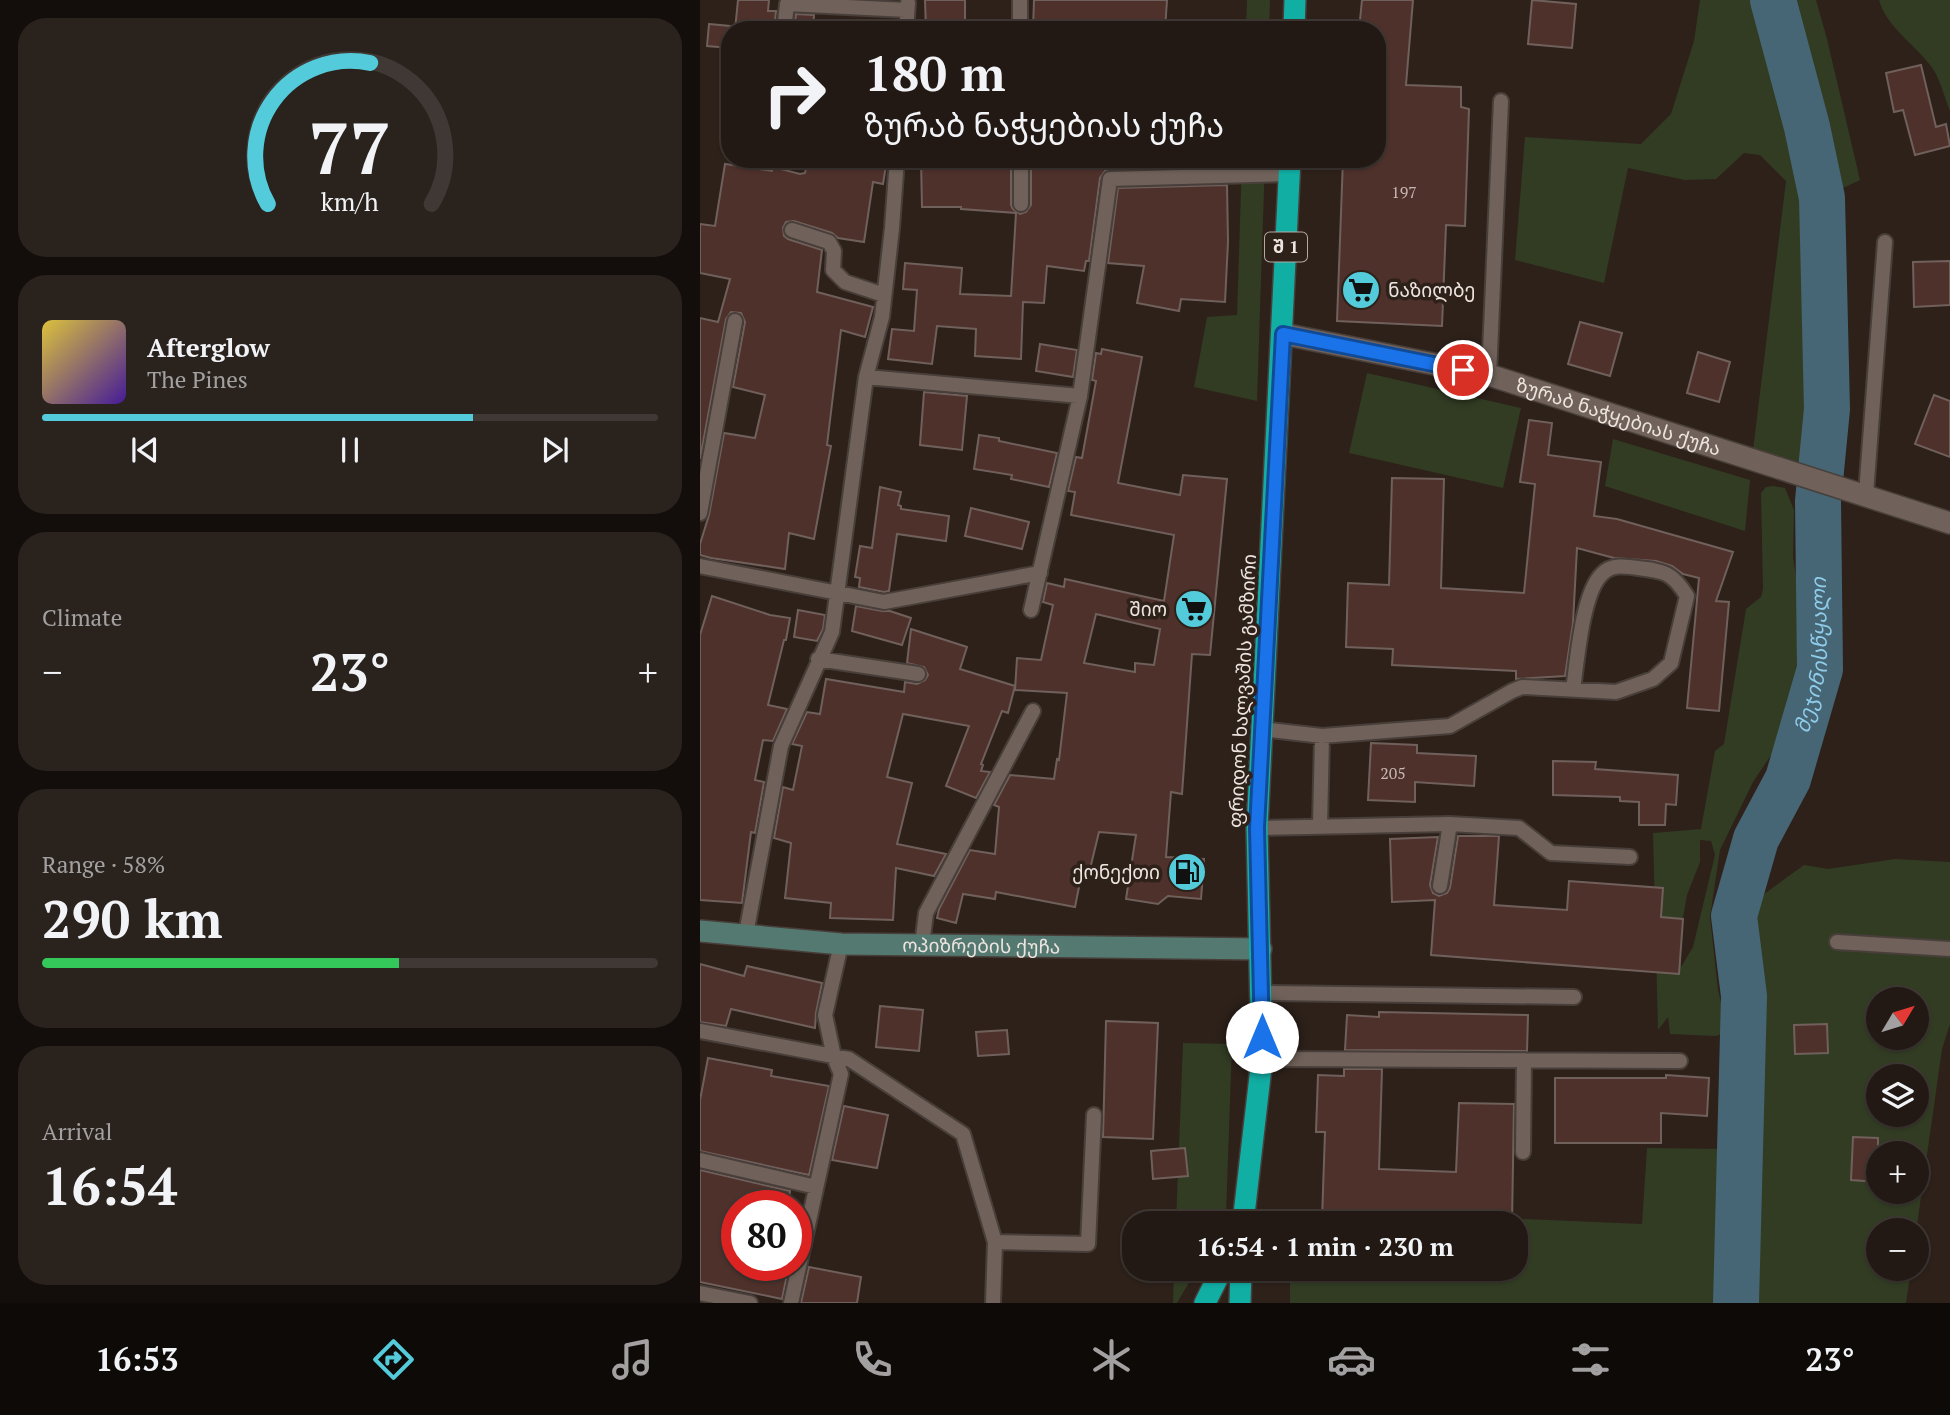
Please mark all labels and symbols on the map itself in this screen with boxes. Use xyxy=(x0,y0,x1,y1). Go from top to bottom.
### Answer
house number: 197 xyxy=(1391,181,1417,203)
road number: შ 1 xyxy=(1265,232,1307,262)
supermarket icon: ნაზილბე xyxy=(1340,269,1382,311)
place label: ნაზილბე xyxy=(1388,277,1475,303)
pin xyxy=(1433,340,1493,400)
street label: ზურაბ ნაჭყებიას ქუჩა xyxy=(1513,371,1724,461)
street label: ფრიდონ ხალვაშის გამზირი xyxy=(1222,553,1262,829)
water label: მეჯინისწყალი xyxy=(1787,576,1833,736)
supermarket icon: შიო xyxy=(1173,588,1215,630)
place label: შიო xyxy=(1129,596,1167,621)
house number: 205 xyxy=(1380,762,1406,784)
fuel station icon: ქონექთი xyxy=(1166,851,1208,893)
place label: ქონექთი xyxy=(1072,859,1160,884)
street label: ოპიზრების ქუჩა xyxy=(902,932,1061,959)
north arrow xyxy=(1866,987,1928,1050)
position arrow xyxy=(1225,1000,1299,1074)
speed limit sign: 80 xyxy=(721,1190,812,1281)

